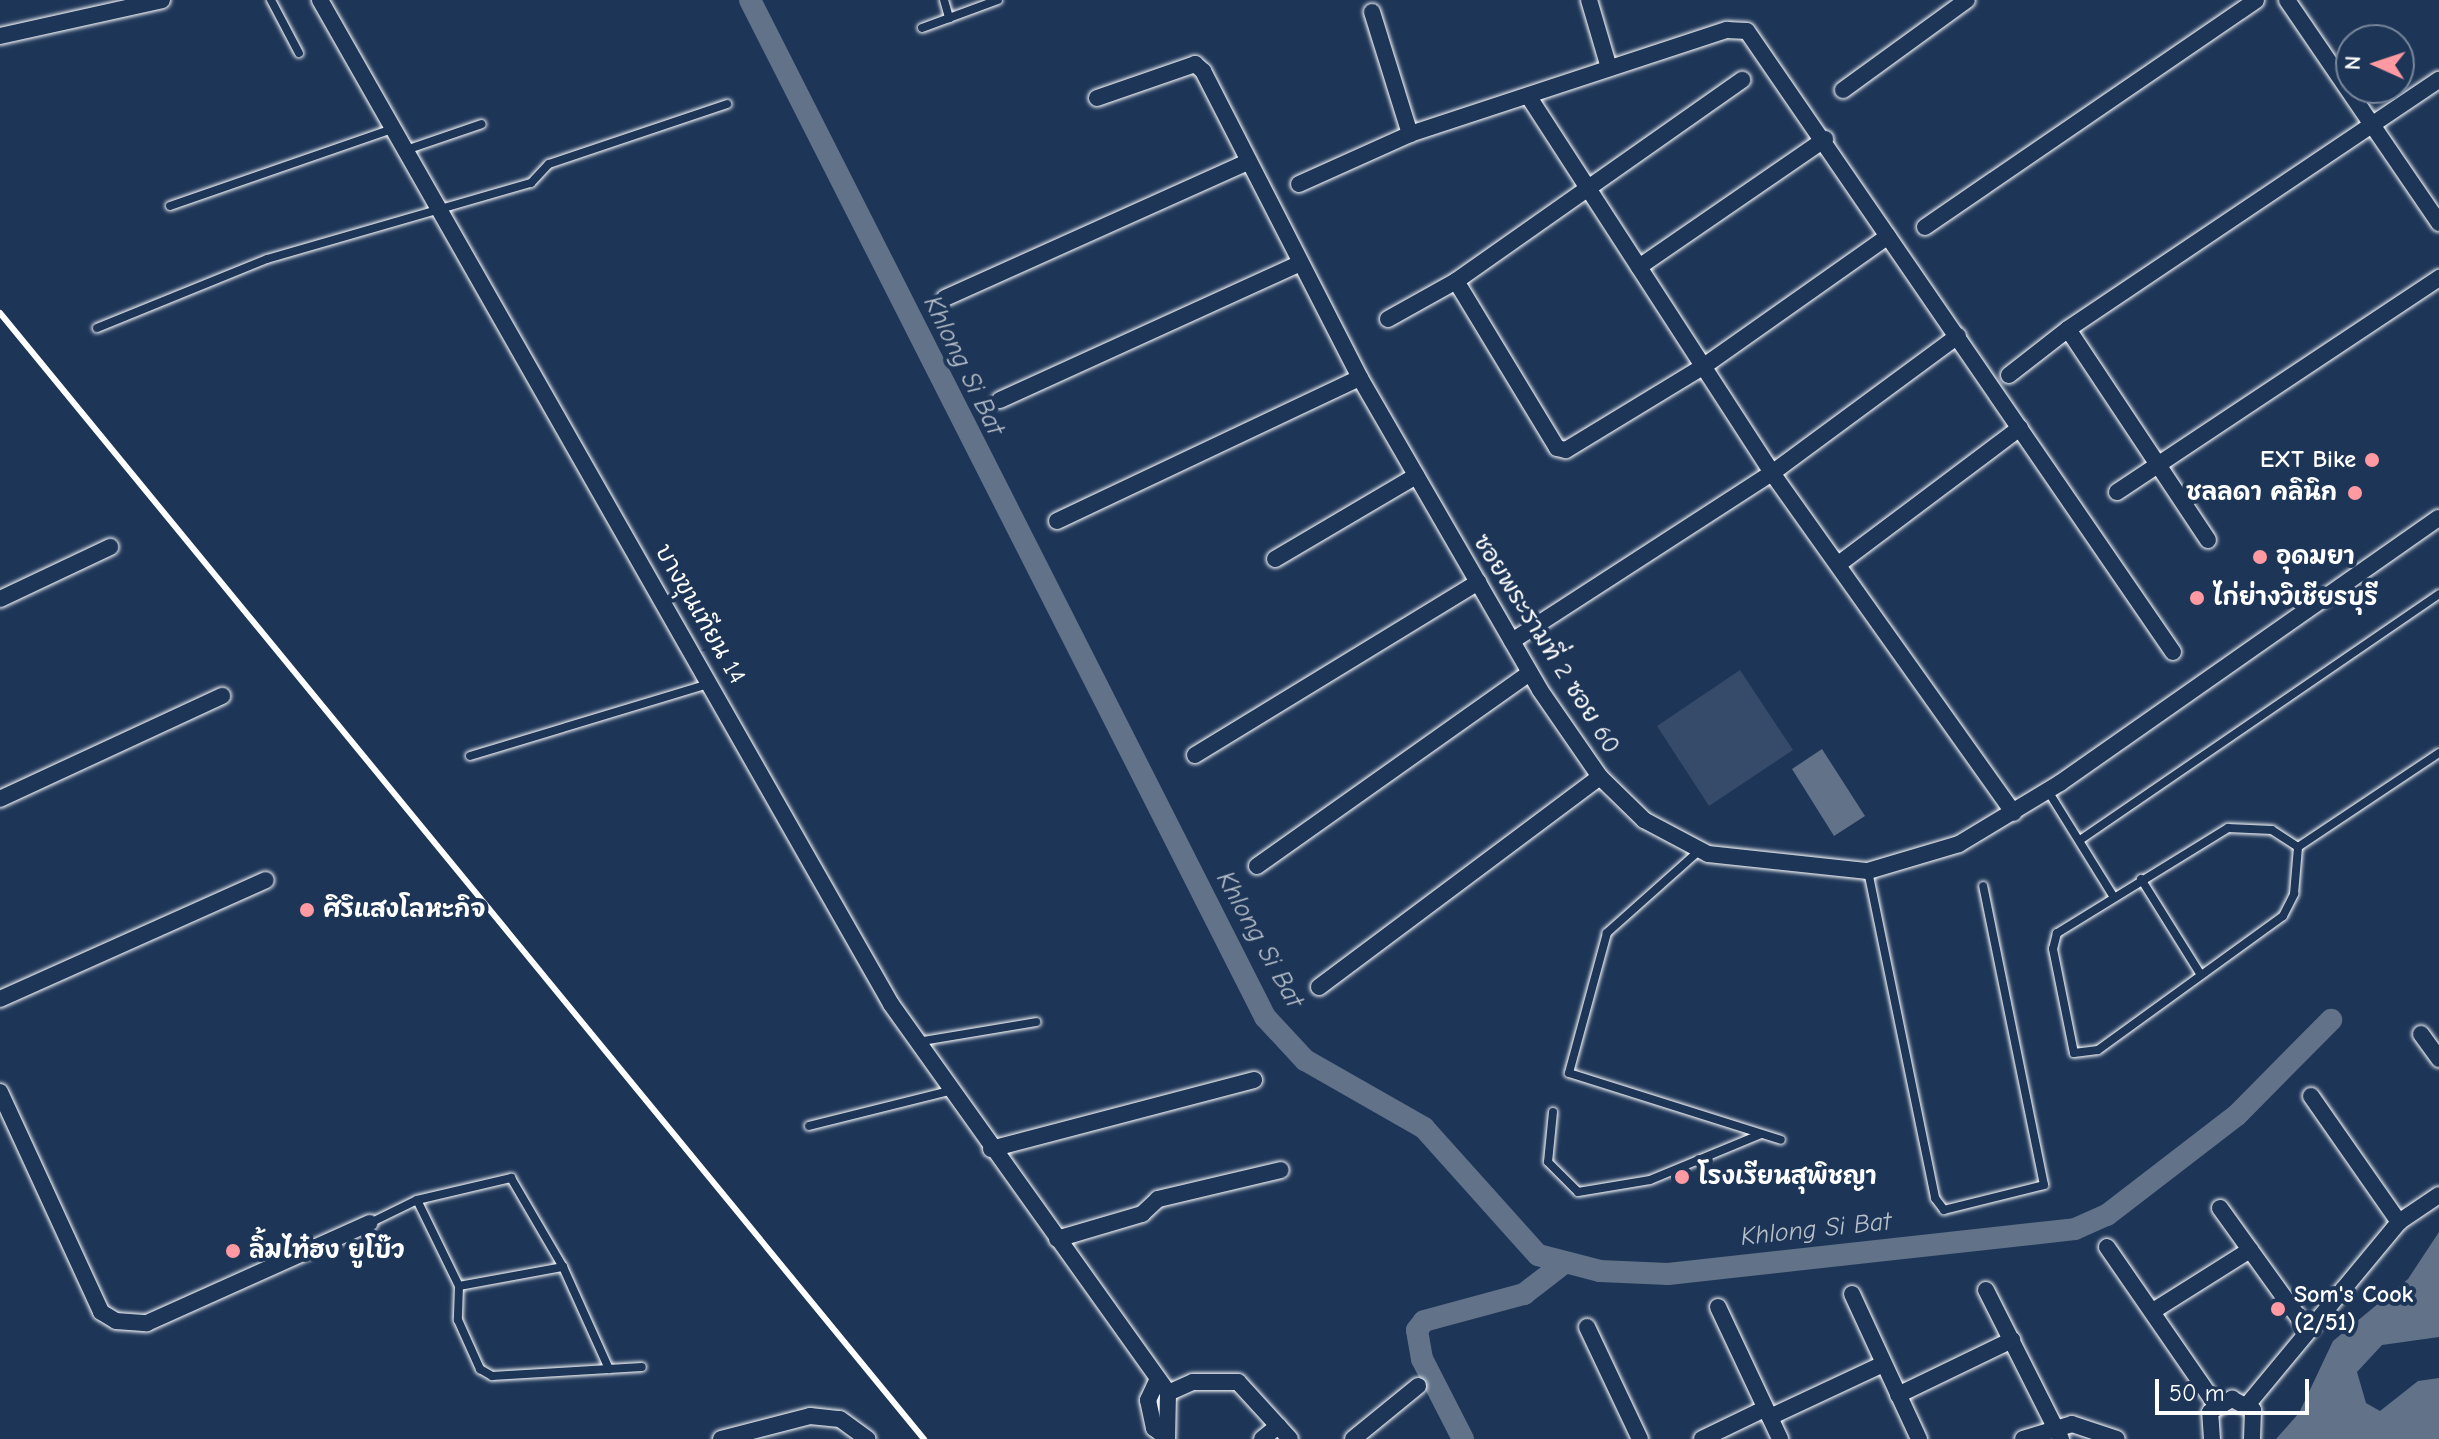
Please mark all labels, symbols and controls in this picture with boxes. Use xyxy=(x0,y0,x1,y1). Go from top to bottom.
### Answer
north arrow xyxy=(2335,24,2415,104)
text: N xyxy=(2340,55,2366,71)
water label: Khlong Si Bat xyxy=(916,291,1010,441)
place label: EXT Bike xyxy=(2260,446,2356,474)
marker: EXT Bike xyxy=(2363,451,2381,469)
place label: ชลลดา คลินิก xyxy=(2186,479,2337,507)
marker: ชลลดา คลินิก xyxy=(2344,482,2366,504)
street label: ซอยพระรามที่ 2 ซอย 60 xyxy=(1467,529,1625,759)
street label: บางขุนเทียน 14 xyxy=(649,539,751,689)
place label: อุดมยา xyxy=(2276,543,2355,571)
marker: อุดมยา xyxy=(2251,548,2269,566)
place label: ไก่ย่างวิเชียรบุรี xyxy=(2213,584,2378,612)
marker: ไก่ย่างวิเชียรบุรี xyxy=(2188,589,2206,607)
water label: Khlong Si Bat xyxy=(1209,866,1309,1014)
place label: ศิริแสงโลหะกิจ xyxy=(323,896,485,924)
marker: ศิริแสงโลหะกิจ xyxy=(298,901,316,919)
place label: โรงเรียนสุพิชญา xyxy=(1698,1163,1876,1191)
marker: โรงเรียนสุพิชญา xyxy=(1673,1168,1691,1186)
water label: Khlong Si Bat xyxy=(1739,1207,1893,1253)
place label: ลิ้มไท๋ฮง ยูโบ๊ว xyxy=(249,1237,405,1265)
marker: ลิ้มไท๋ฮง ยูโบ๊ว xyxy=(224,1242,242,1260)
place label: Som's Cook (2/51) xyxy=(2294,1281,2413,1337)
marker: Som's Cook (2/51) xyxy=(2269,1300,2287,1318)
scale bar xyxy=(2159,1363,2313,1413)
text: 50 m xyxy=(2169,1379,2225,1407)

